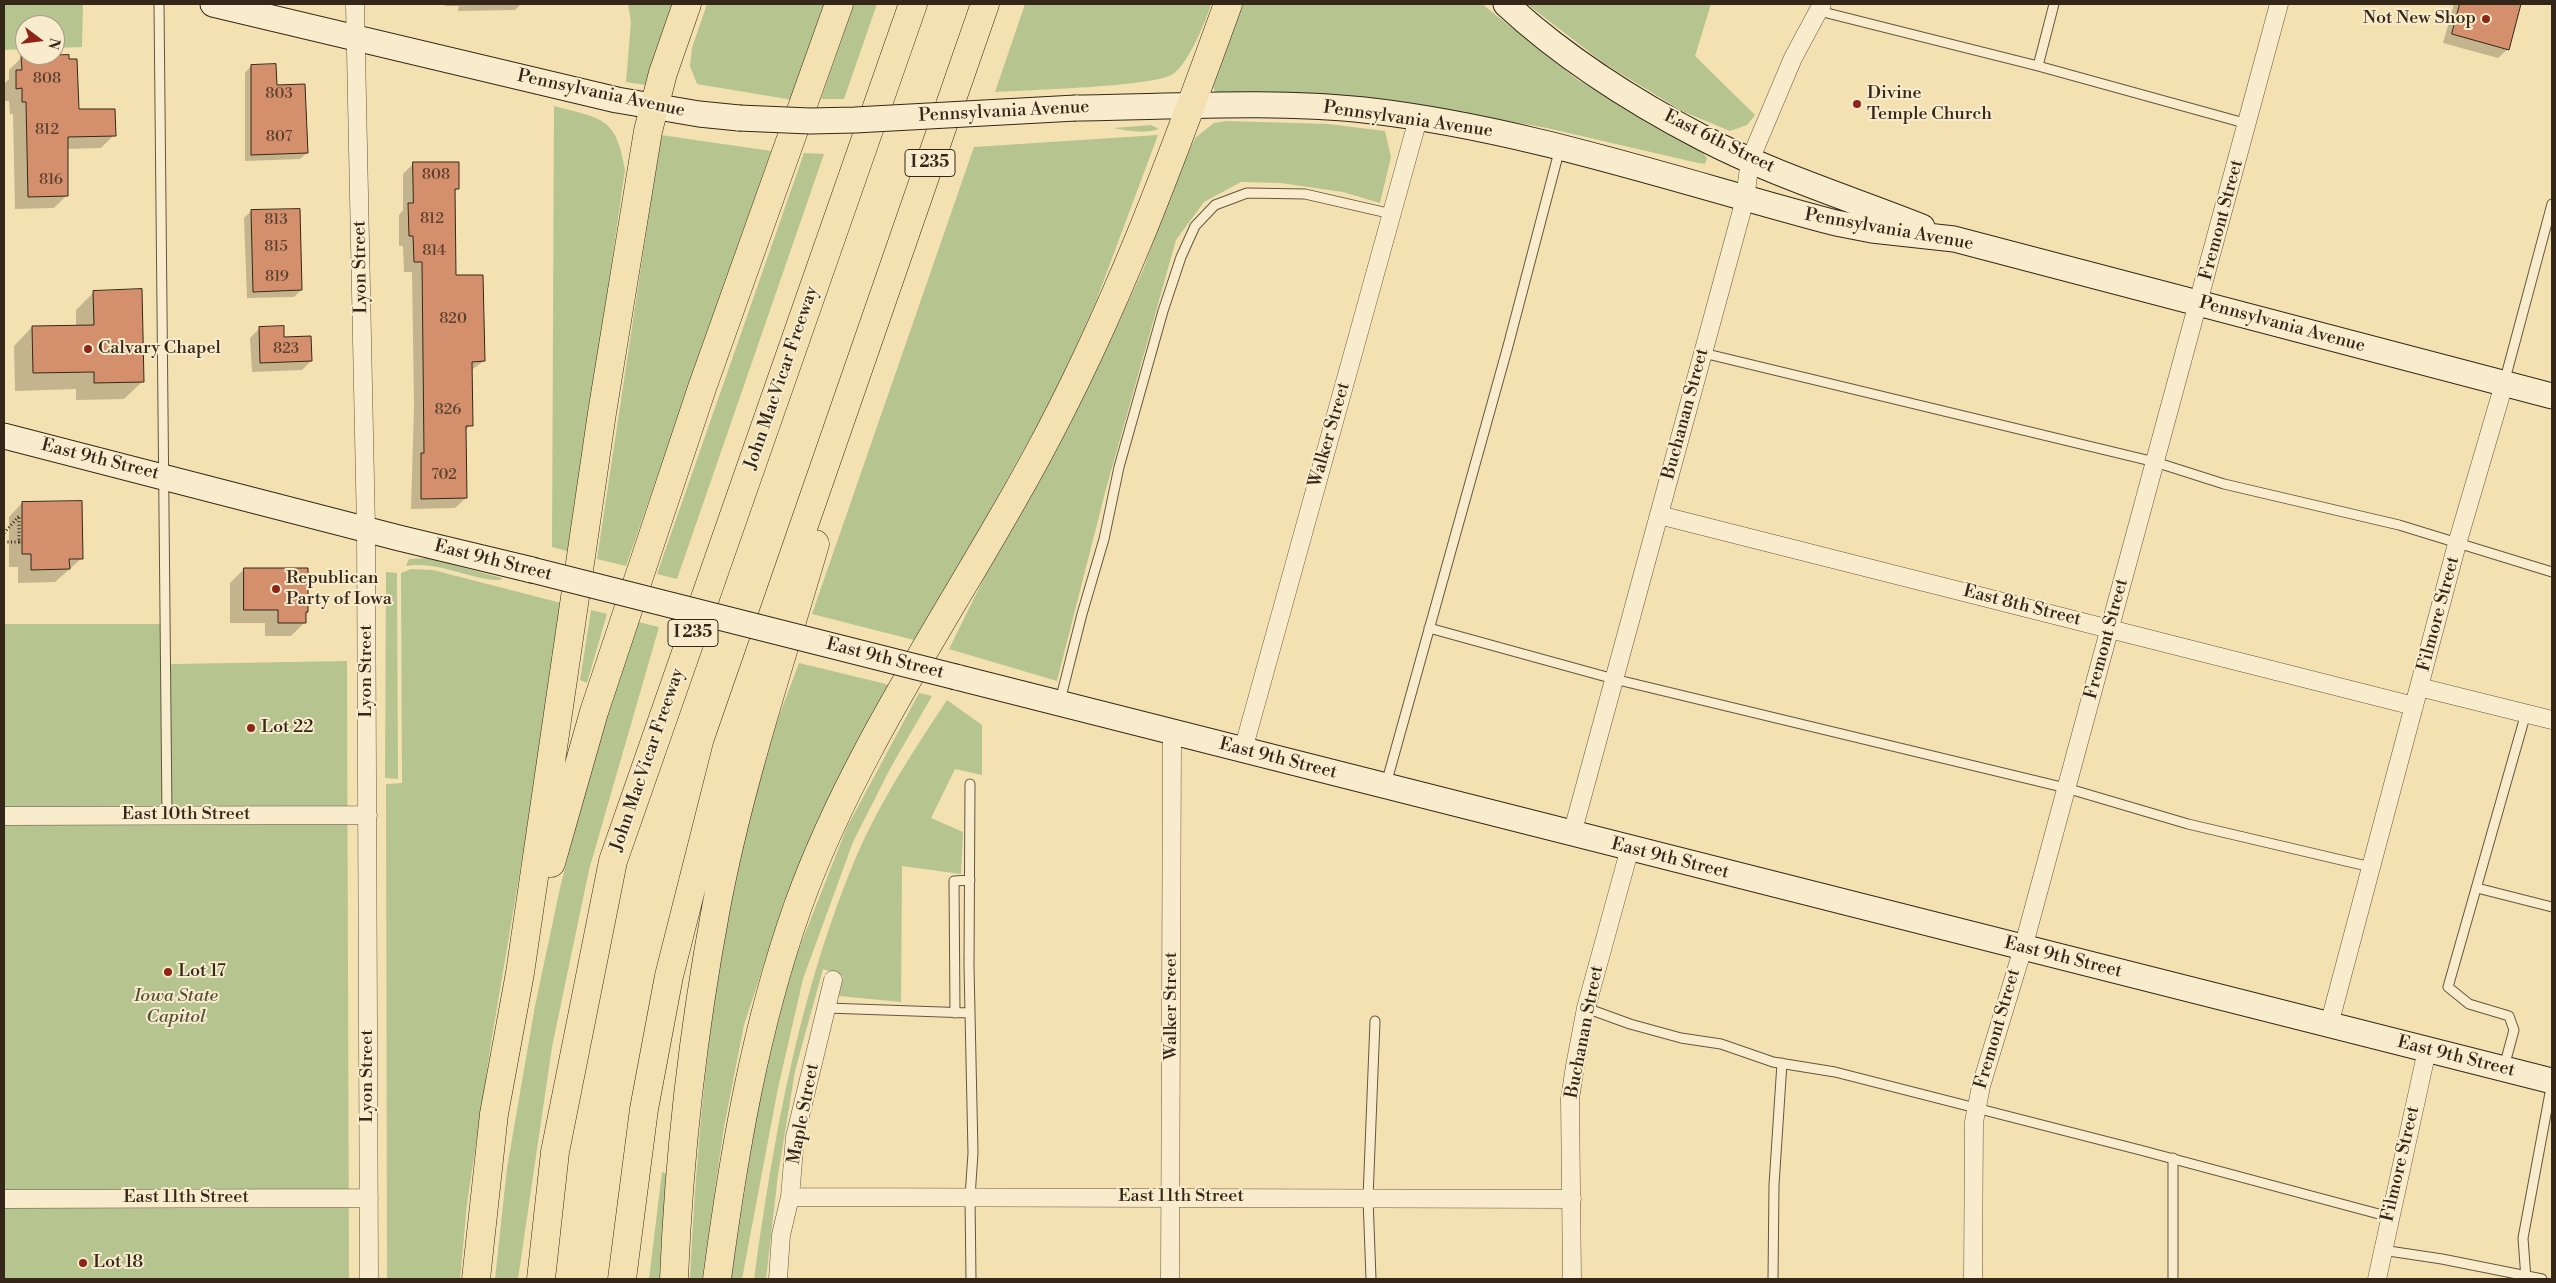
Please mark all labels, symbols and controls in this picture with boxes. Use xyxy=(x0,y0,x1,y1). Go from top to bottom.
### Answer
place label: Not New Shop xyxy=(2363,8,2476,30)
marker: Not New Shop xyxy=(2480,13,2492,25)
north arrow xyxy=(15,15,65,65)
text: N xyxy=(43,36,64,51)
street label: Pennsylvania Avenue xyxy=(515,66,687,122)
house number: 808 xyxy=(33,70,61,88)
place label: Divine Temple Church xyxy=(1867,83,1992,126)
house number: 803 xyxy=(265,85,293,103)
street label: Pennsylvania Avenue xyxy=(918,97,1090,127)
street label: Pennsylvania Avenue xyxy=(1322,97,1494,143)
marker: Divine Temple Church xyxy=(1851,98,1863,110)
street label: East 6th Street xyxy=(1660,106,1778,178)
house number: 812 xyxy=(35,121,59,139)
house number: 807 xyxy=(266,128,292,146)
road number: I 235 xyxy=(905,150,955,177)
street label: Fremont Street xyxy=(2196,157,2248,283)
house number: 808 xyxy=(422,166,450,184)
house number: 816 xyxy=(39,171,63,189)
street label: Pennsylvania Avenue xyxy=(1803,205,1975,255)
house number: 812 xyxy=(420,210,444,228)
house number: 813 xyxy=(264,211,288,229)
street label: Lyon Street xyxy=(349,220,373,314)
house number: 815 xyxy=(264,238,288,256)
house number: 814 xyxy=(422,242,446,260)
house number: 819 xyxy=(265,268,289,286)
street label: John MacVicar Freeway xyxy=(741,284,823,472)
street label: Pennsylvania Avenue xyxy=(2197,292,2367,358)
house number: 820 xyxy=(439,310,467,328)
place label: Calvary Chapel xyxy=(98,338,221,360)
house number: 823 xyxy=(273,340,299,358)
marker: Calvary Chapel xyxy=(82,343,94,355)
street label: Buchanan Street xyxy=(1658,346,1714,482)
street label: Walker Street xyxy=(1305,380,1355,490)
house number: 826 xyxy=(435,401,461,419)
street label: East 9th Street xyxy=(39,435,161,485)
house number: 702 xyxy=(431,466,457,484)
street label: East 9th Street xyxy=(432,536,554,586)
street label: Filmore Street xyxy=(2413,554,2465,674)
place label: Republican Party of Iowa xyxy=(286,568,392,610)
street label: Fremont Street xyxy=(2081,576,2133,702)
street label: East 8th Street xyxy=(1961,581,2083,631)
marker: Republican Party of Iowa xyxy=(270,583,282,595)
road number: I 235 xyxy=(668,620,718,646)
street label: Lyon Street xyxy=(356,624,378,718)
street label: East 9th Street xyxy=(824,634,946,684)
street label: John MacVicar Freeway xyxy=(607,666,689,854)
place label: Lot 22 xyxy=(261,717,313,739)
marker: Lot 22 xyxy=(245,722,257,734)
street label: East 9th Street xyxy=(1217,734,1339,784)
street label: East 10th Street xyxy=(122,804,250,826)
street label: East 9th Street xyxy=(1609,834,1731,884)
street label: East 9th Street xyxy=(2002,933,2124,983)
street label: Walker Street xyxy=(1161,952,1183,1060)
place label: Lot 17 xyxy=(178,961,226,983)
street label: Buchanan Street xyxy=(1562,964,1608,1100)
marker: Lot 17 xyxy=(162,966,174,978)
street label: Fremont Street xyxy=(1971,966,2025,1092)
park label: Iowa State Capitol xyxy=(134,986,218,1028)
street label: Lyon Street xyxy=(357,1029,379,1123)
street label: East 9th Street xyxy=(2395,1032,2517,1082)
street label: Maple Street xyxy=(784,1062,824,1166)
street label: Filmore Street xyxy=(2377,1104,2425,1224)
street label: East 11th Street xyxy=(1118,1186,1244,1208)
street label: East 11th Street xyxy=(123,1187,249,1209)
place label: Lot 18 xyxy=(93,1252,143,1274)
marker: Lot 18 xyxy=(77,1257,89,1269)

